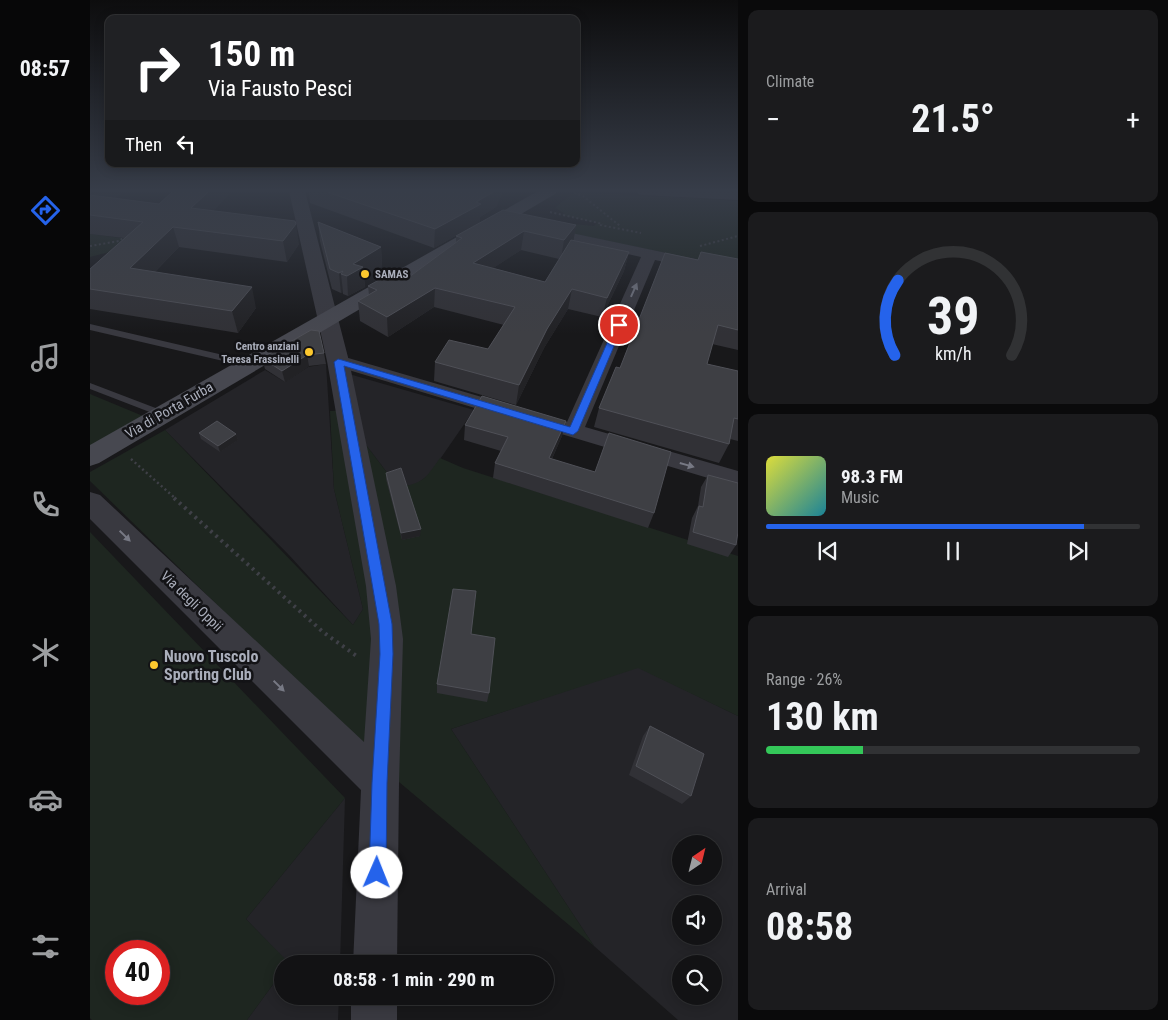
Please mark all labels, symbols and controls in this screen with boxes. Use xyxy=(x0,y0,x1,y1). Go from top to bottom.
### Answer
text: 150 m xyxy=(208,34,295,75)
icon: right xyxy=(125,35,190,100)
text: 08:57 xyxy=(20,56,70,81)
text: Climate xyxy=(766,72,814,91)
text: Via Fausto Pesci xyxy=(208,76,352,101)
text: 21.5° xyxy=(911,97,995,141)
text: − xyxy=(766,103,780,136)
text: + xyxy=(1126,103,1140,136)
icon: left xyxy=(172,130,200,158)
text: Then xyxy=(125,133,162,156)
icon: directions xyxy=(28,193,63,228)
marker: SAMAS xyxy=(359,268,371,280)
place label: SAMAS xyxy=(375,268,409,281)
one-way arrow xyxy=(631,283,639,297)
text: 39 xyxy=(927,286,979,347)
pin xyxy=(598,304,640,346)
icon: arrive xyxy=(605,311,633,339)
icon: music xyxy=(28,340,63,375)
place label: Centro anziani Teresa Frassinelli xyxy=(221,340,299,366)
text: km/h xyxy=(935,343,971,364)
marker: Centro anziani Teresa Frassinelli xyxy=(303,346,315,358)
street label: Via di Porta Furba xyxy=(122,378,216,442)
one-way arrow xyxy=(680,461,695,469)
text: 98.3 FM xyxy=(841,465,903,488)
icon: phone xyxy=(28,487,63,522)
text: Music xyxy=(841,488,879,507)
one-way arrow xyxy=(119,530,131,542)
icon: previous xyxy=(814,537,842,565)
icon: pause xyxy=(939,537,967,565)
icon: next xyxy=(1064,537,1092,565)
street label: Via degli Oppii xyxy=(158,568,226,634)
icon: climate xyxy=(28,635,63,670)
place label: Nuovo Tuscolo Sporting Club xyxy=(164,647,258,684)
marker: Nuovo Tuscolo Sporting Club xyxy=(148,659,160,671)
text: Range · 26% xyxy=(766,670,842,689)
one-way arrow xyxy=(273,680,285,692)
text: 130 km xyxy=(766,695,879,739)
icon: car xyxy=(28,782,63,817)
north arrow xyxy=(672,835,722,885)
map controls xyxy=(672,835,722,1005)
position arrow xyxy=(350,846,402,898)
text: Arrival xyxy=(766,880,807,899)
button: sound xyxy=(672,895,722,945)
text: 08:58 xyxy=(766,905,853,949)
icon: filters xyxy=(28,929,63,964)
speed limit sign: 40 xyxy=(105,940,170,1005)
button: search xyxy=(672,955,722,1005)
text: 08:58 · 1 min · 290 m xyxy=(333,968,495,991)

